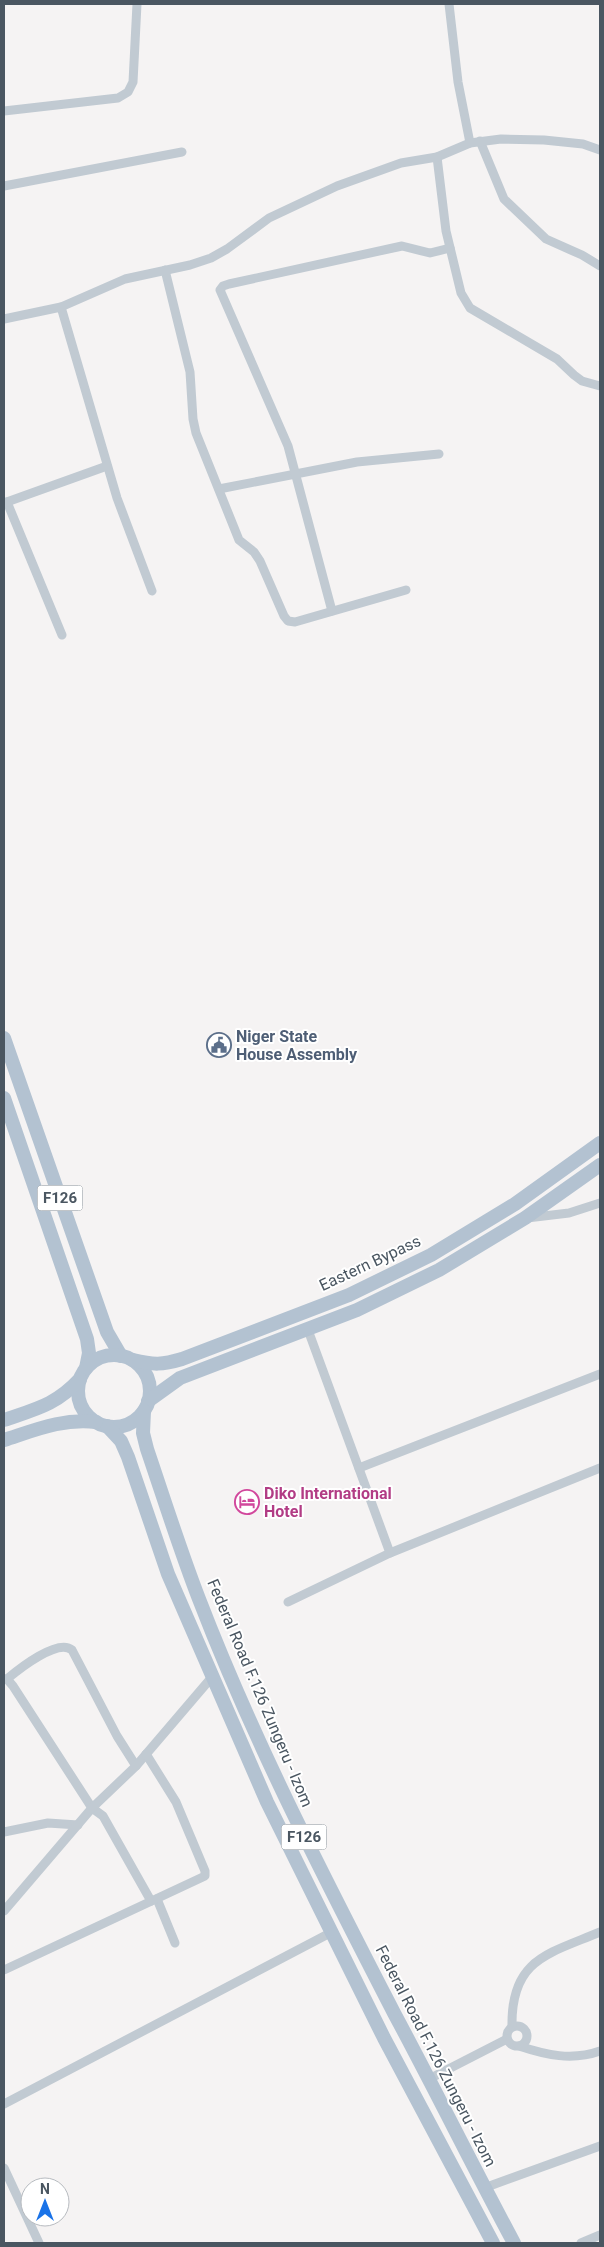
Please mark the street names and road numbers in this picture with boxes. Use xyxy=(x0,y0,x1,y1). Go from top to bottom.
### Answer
road number: F126 xyxy=(38,1186,82,1210)
street label: Eastern Bypass xyxy=(316,1231,424,1295)
street label: Federal Road F.126 Zungeru - Izom xyxy=(203,1576,317,1810)
road number: F126 xyxy=(282,1824,326,1850)
street label: Federal Road F.126 Zungeru - Izom xyxy=(372,1942,500,2170)

